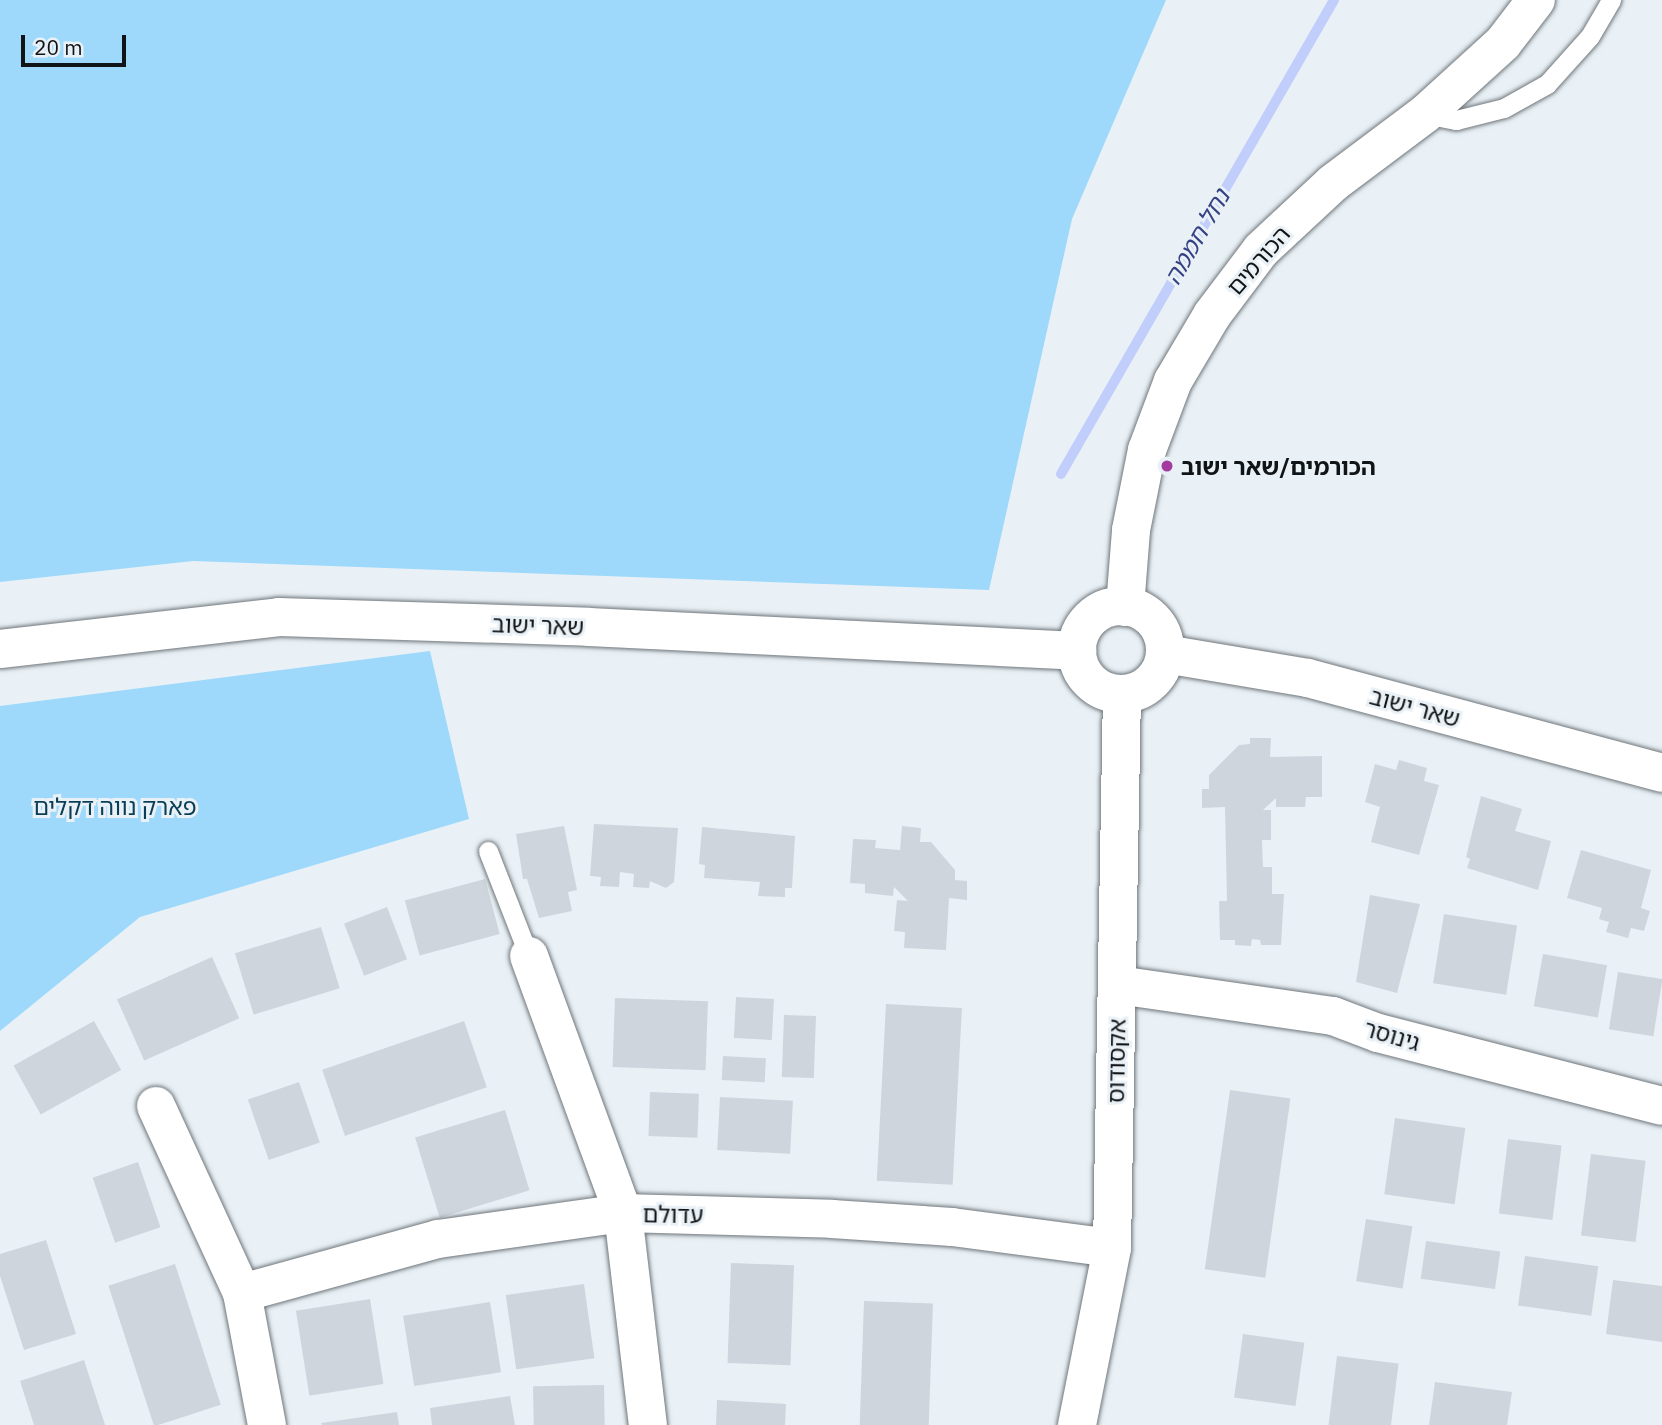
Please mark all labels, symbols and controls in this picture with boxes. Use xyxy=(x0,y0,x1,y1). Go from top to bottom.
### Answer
scale bar xyxy=(24,21,130,65)
text: 20 m xyxy=(34,33,83,61)
water label: נחל חממה xyxy=(1158,184,1236,290)
street label: הכורמים xyxy=(1221,220,1295,300)
place label: הכורמים/שאר ישוב xyxy=(1181,452,1376,480)
marker: הכורמים/שאר ישוב xyxy=(1159,458,1175,474)
street label: שאר ישוב xyxy=(491,610,585,640)
street label: שאר ישוב xyxy=(1367,682,1463,732)
park label: פארק נווה דקלים xyxy=(33,792,197,820)
street label: גינוסר xyxy=(1361,1014,1423,1056)
street label: אקסודוס xyxy=(1101,1019,1131,1103)
street label: עדולם xyxy=(642,1200,704,1228)

